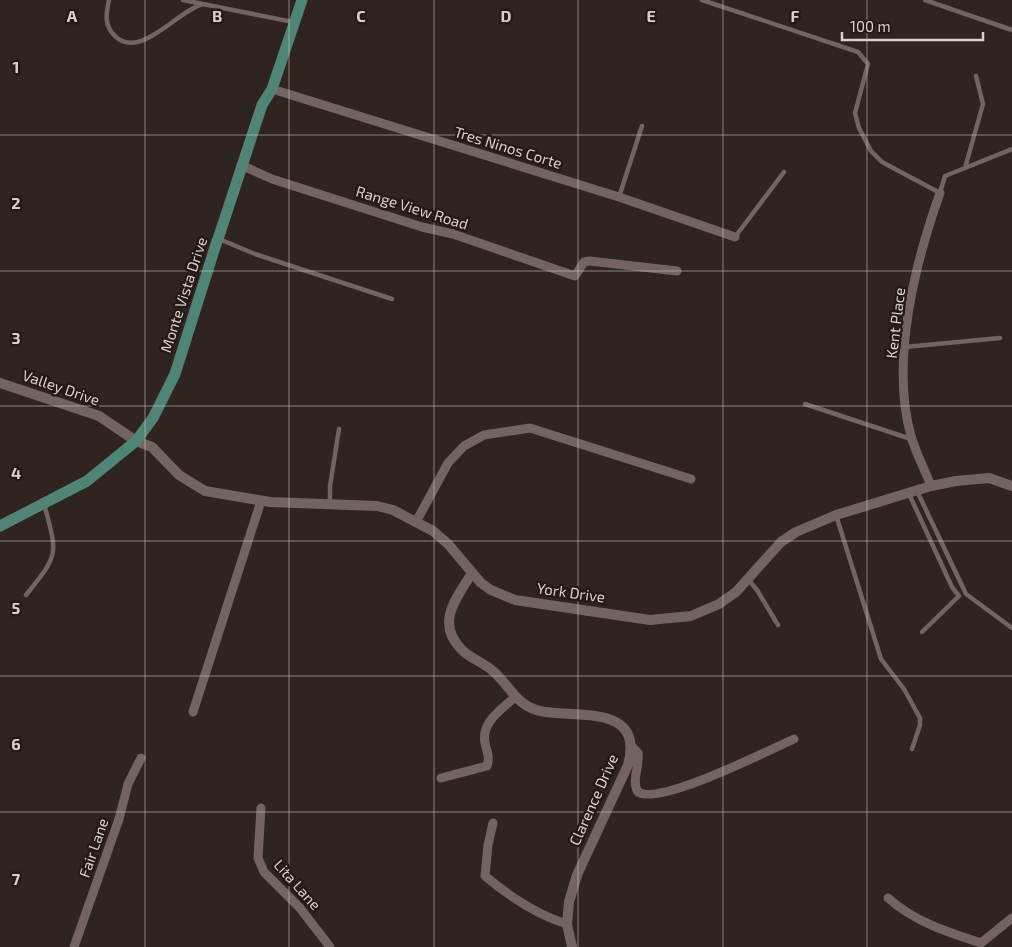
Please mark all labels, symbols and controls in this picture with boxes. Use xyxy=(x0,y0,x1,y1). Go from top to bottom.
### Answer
text: A xyxy=(67,6,78,25)
text: B xyxy=(212,6,222,25)
text: C xyxy=(356,6,366,25)
text: D xyxy=(501,6,512,25)
text: E xyxy=(646,6,656,25)
text: F xyxy=(791,6,800,25)
scale bar xyxy=(842,10,983,42)
text: 100 m xyxy=(850,17,891,35)
text: 1 xyxy=(13,57,19,76)
street label: Tres Ninos Corte xyxy=(452,122,564,172)
street label: Range View Road xyxy=(354,181,471,233)
text: 2 xyxy=(11,193,21,212)
street label: Monte Vista Drive xyxy=(156,235,210,355)
street label: Kent Place xyxy=(882,286,908,359)
text: 3 xyxy=(11,328,21,347)
street label: Valley Drive xyxy=(20,365,102,409)
text: 4 xyxy=(11,463,21,482)
street label: York Drive xyxy=(536,578,606,606)
text: 5 xyxy=(12,598,21,617)
text: 6 xyxy=(11,734,21,753)
street label: Clarence Drive xyxy=(565,751,621,848)
street label: Fair Lane xyxy=(75,816,112,880)
street label: Lita Lane xyxy=(270,855,325,913)
text: 7 xyxy=(12,869,21,888)

